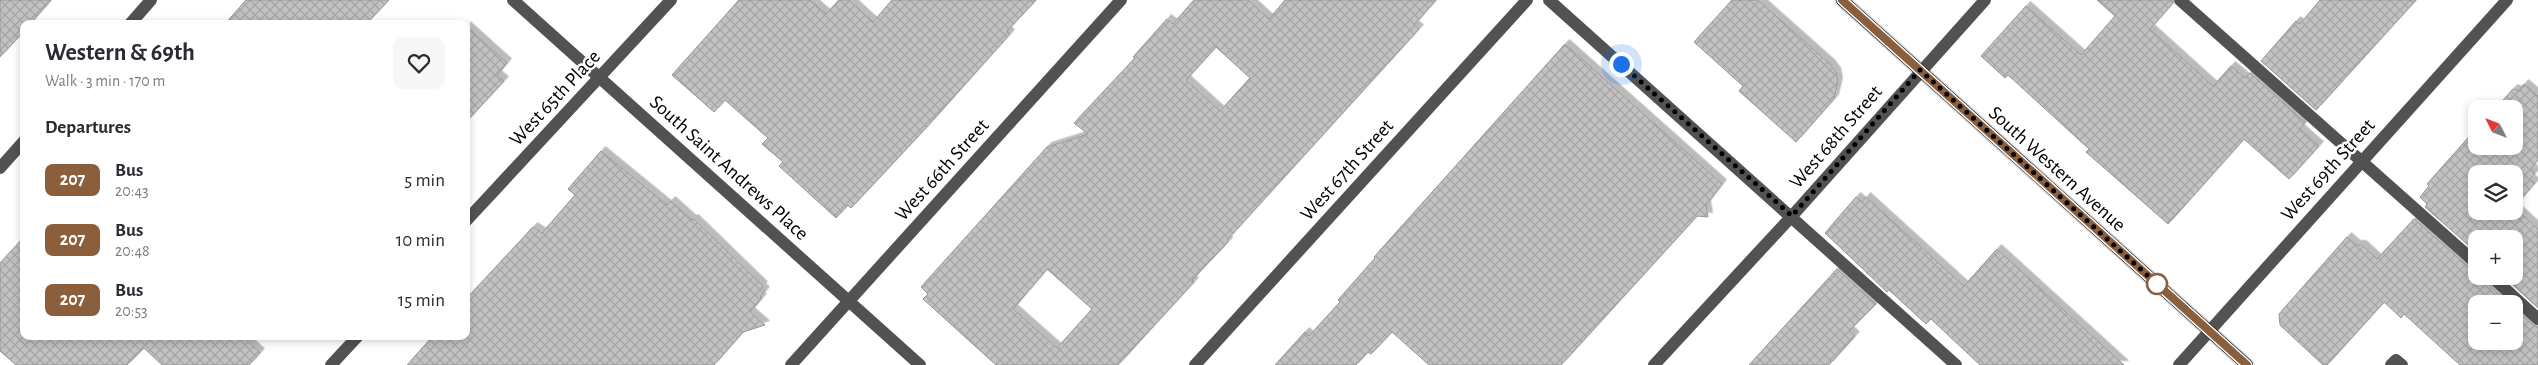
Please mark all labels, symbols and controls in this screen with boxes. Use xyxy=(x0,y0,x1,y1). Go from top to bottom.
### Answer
button: heart xyxy=(393,37,445,89)
text: Western & 69th xyxy=(45,41,195,65)
street label: West 65th Place xyxy=(506,46,604,150)
your location xyxy=(1609,52,1634,77)
text: Walk · 3 min · 170 m xyxy=(45,73,165,89)
street label: West 68th Street xyxy=(1786,81,1886,192)
street label: South Saint Andrews Place xyxy=(646,92,812,244)
north arrow xyxy=(2468,100,2522,155)
map controls xyxy=(2468,100,2523,350)
street label: South Western Avenue xyxy=(1985,103,2129,235)
street label: West 66th Street xyxy=(891,115,993,225)
street label: West 67th Street xyxy=(1297,115,1398,224)
street label: West 69th Street xyxy=(2277,115,2379,225)
text: Departures xyxy=(45,118,131,137)
text: Bus xyxy=(115,161,143,180)
button: layers xyxy=(2468,165,2523,220)
text: 207 xyxy=(60,171,85,189)
text: 5 min xyxy=(404,171,445,190)
text: 20:43 xyxy=(115,183,149,199)
text: Bus xyxy=(115,221,143,240)
button: + xyxy=(2468,230,2523,285)
text: 207 xyxy=(60,231,85,249)
text: 10 min xyxy=(396,231,445,250)
text: 20:48 xyxy=(115,243,150,259)
unlabelled marker xyxy=(2146,273,2168,295)
text: Bus xyxy=(115,281,143,300)
text: 207 xyxy=(60,291,85,309)
text: 15 min xyxy=(398,291,445,310)
button: − xyxy=(2468,295,2523,350)
text: 20:53 xyxy=(115,303,148,319)

